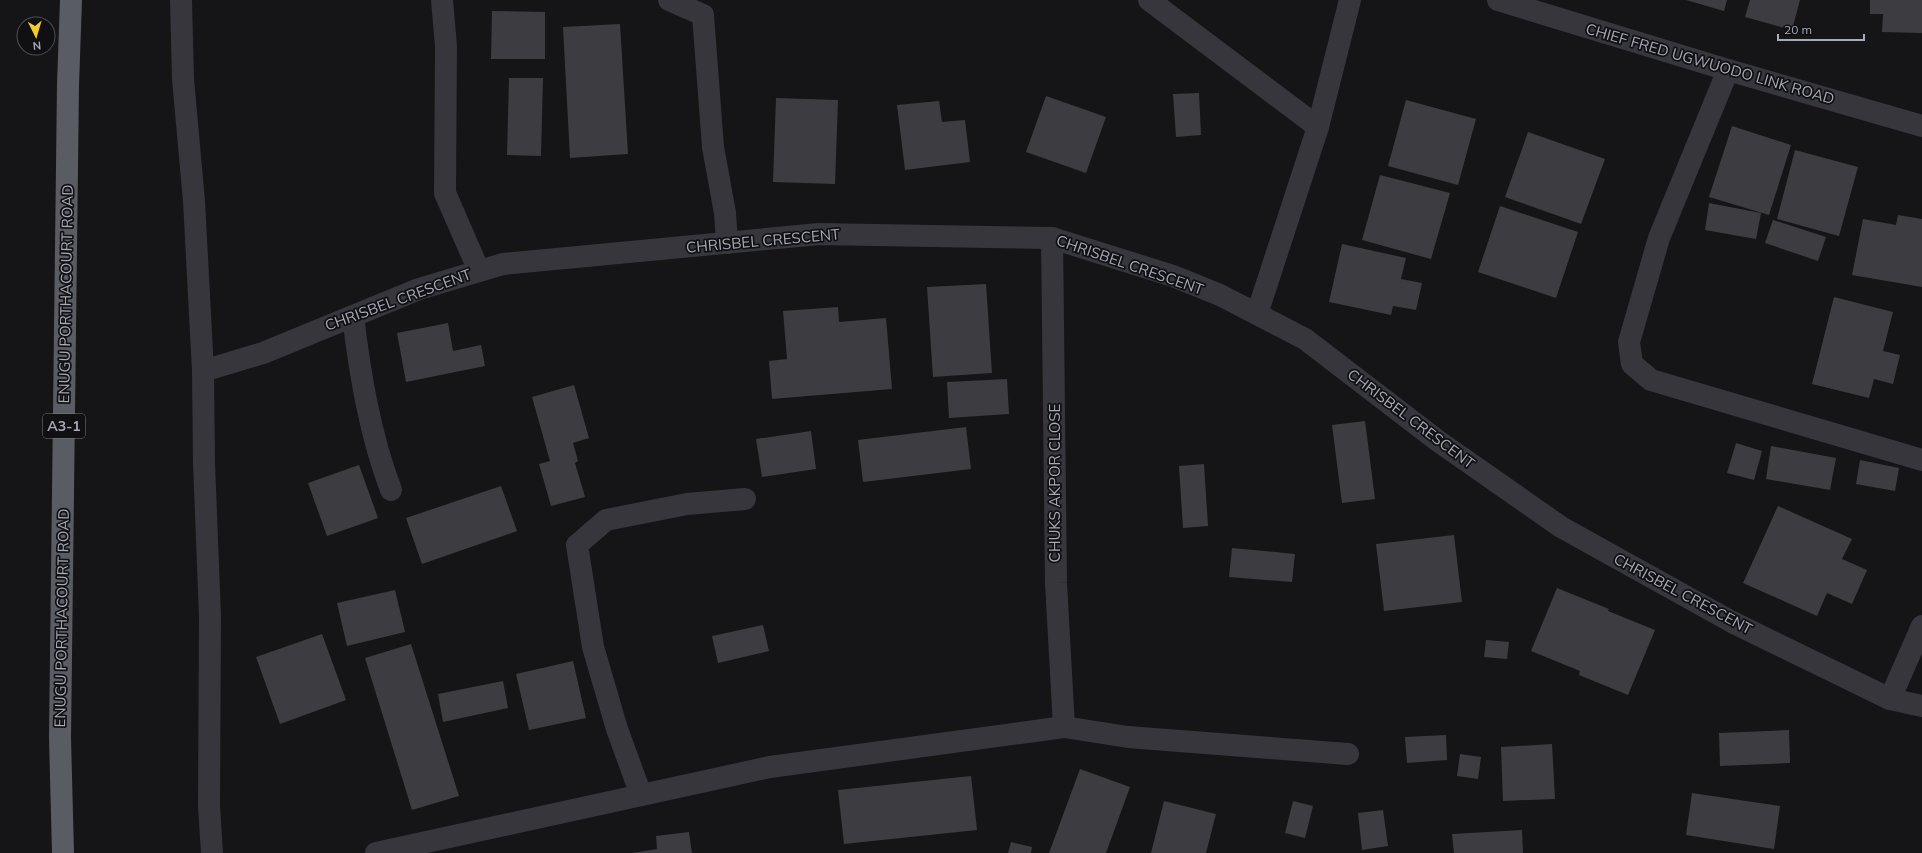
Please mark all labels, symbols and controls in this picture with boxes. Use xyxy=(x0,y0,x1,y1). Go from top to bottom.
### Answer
north arrow xyxy=(16,16,56,56)
scale bar xyxy=(1778,16,1864,42)
street label: CHIEF FRED UGWUODO LINK ROAD xyxy=(1584,19,1837,108)
text: 20 m xyxy=(1784,22,1812,37)
text: N xyxy=(32,39,42,53)
street label: ENUGU PORTHACOURT ROAD xyxy=(54,184,77,404)
street label: CHRISBEL CRESCENT xyxy=(685,224,841,257)
street label: CHRISBEL CRESCENT xyxy=(1054,230,1206,299)
street label: CHRISBEL CRESCENT xyxy=(322,264,474,335)
street label: CHRISBEL CRESCENT xyxy=(1344,365,1479,473)
street label: CHUKS AKPOR CLOSE xyxy=(1045,403,1064,562)
road number: A3-1 xyxy=(43,414,85,438)
street label: ENUGU PORTHACOURT ROAD xyxy=(50,508,73,728)
street label: CHRISBEL CRESCENT xyxy=(1611,549,1756,638)

